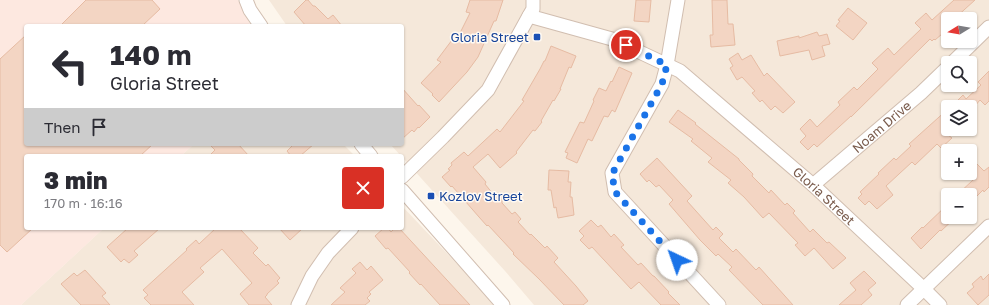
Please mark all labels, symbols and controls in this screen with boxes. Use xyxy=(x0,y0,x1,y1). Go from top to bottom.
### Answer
north arrow xyxy=(941,12,977,48)
map controls xyxy=(941,12,977,224)
pin xyxy=(609,28,643,62)
place label: Gloria Street xyxy=(450,29,529,45)
marker: Gloria Street xyxy=(532,32,542,42)
icon: arrive xyxy=(615,34,637,56)
text: 140 m xyxy=(110,38,192,71)
icon: left xyxy=(44,40,96,92)
button: search xyxy=(941,56,977,92)
text: Gloria Street xyxy=(110,72,219,94)
street label: Noam Drive xyxy=(849,97,914,156)
button: layers xyxy=(941,100,977,136)
icon: arrive xyxy=(88,116,110,138)
text: Then xyxy=(44,118,80,136)
button: + xyxy=(941,144,977,180)
street label: Gloria Street xyxy=(790,163,859,228)
text: 3 min xyxy=(44,165,107,194)
button: close xyxy=(342,167,384,209)
place label: Kozlov Street xyxy=(439,188,523,204)
button: − xyxy=(941,188,977,224)
marker: Kozlov Street xyxy=(426,191,436,201)
text: 170 m · 16:16 xyxy=(44,195,123,211)
position arrow xyxy=(656,239,698,281)

